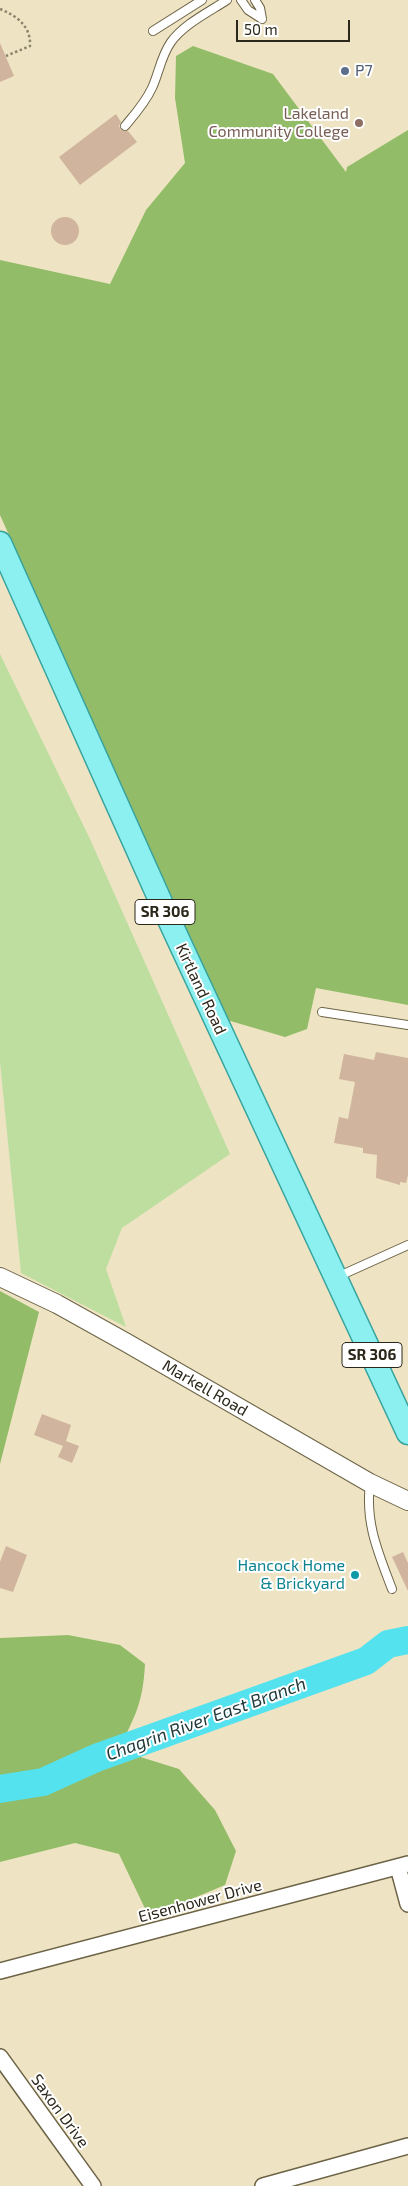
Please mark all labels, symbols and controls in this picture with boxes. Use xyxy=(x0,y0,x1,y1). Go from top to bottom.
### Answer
scale bar xyxy=(238,10,352,42)
text: 50 m xyxy=(244,20,278,38)
place label: P7 xyxy=(355,61,373,81)
marker: P7 xyxy=(339,65,351,77)
place label: Lakeland Community College xyxy=(208,104,349,142)
marker: Lakeland Community College xyxy=(353,117,365,129)
road number: SR 306 xyxy=(135,900,195,924)
street label: Kirtland Road xyxy=(172,940,230,1038)
road number: SR 306 xyxy=(342,1342,402,1368)
street label: Markell Road xyxy=(159,1356,251,1420)
place label: Hancock Home & Brickyard xyxy=(238,1556,345,1594)
marker: Hancock Home & Brickyard xyxy=(349,1569,361,1581)
water label: Chagrin River East Branch xyxy=(103,1673,309,1765)
street label: Eisenhower Drive xyxy=(136,1875,264,1927)
street label: Saxon Drive xyxy=(27,2071,93,2151)

